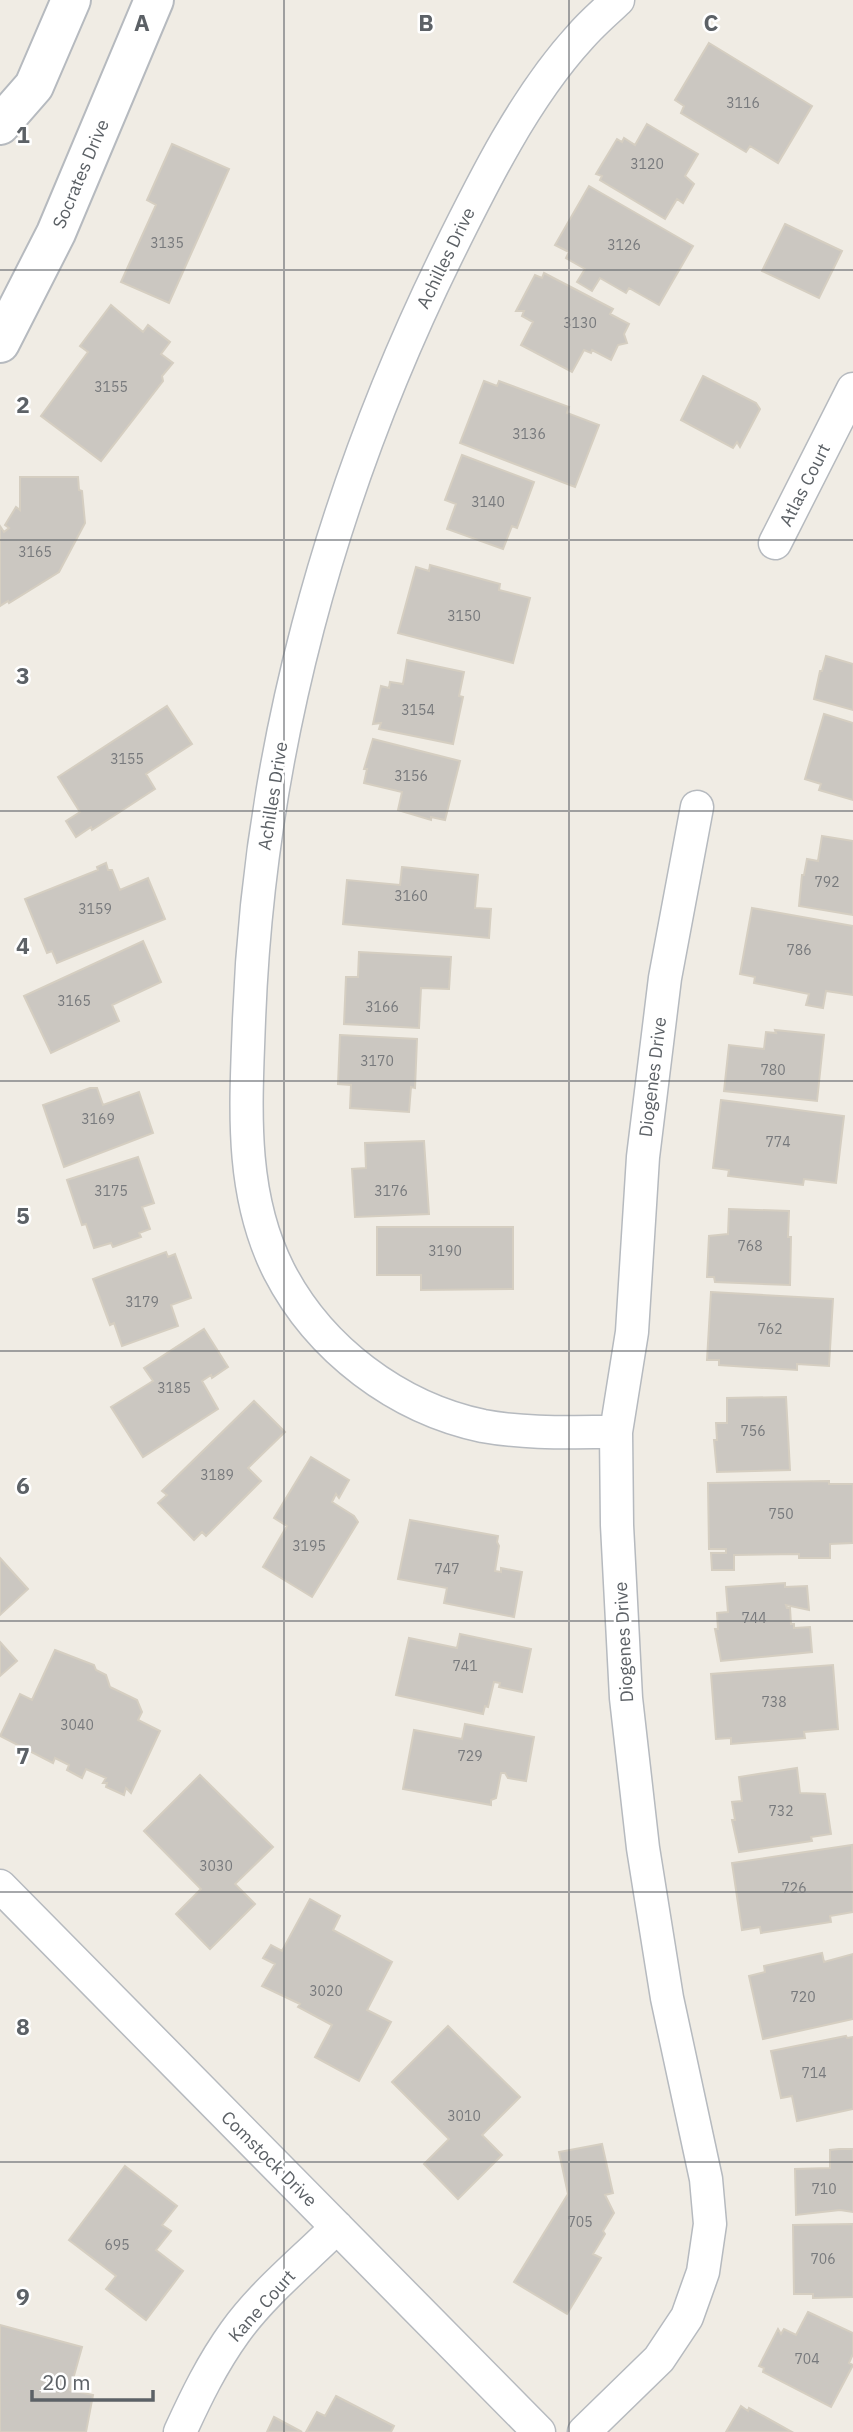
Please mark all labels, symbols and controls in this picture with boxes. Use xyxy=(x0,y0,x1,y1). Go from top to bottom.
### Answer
text: A xyxy=(134,7,150,37)
text: B xyxy=(418,7,434,37)
text: C xyxy=(704,7,719,37)
house number: 3116 xyxy=(726,94,760,112)
street label: Socrates Drive xyxy=(47,116,114,232)
text: 1 xyxy=(16,119,30,149)
house number: 3120 xyxy=(630,155,664,173)
street label: Achilles Drive xyxy=(411,203,480,312)
house number: 3135 xyxy=(150,234,184,252)
house number: 3126 xyxy=(607,236,641,254)
house number: 3130 xyxy=(563,314,597,332)
house number: 3155 xyxy=(94,378,128,396)
text: 2 xyxy=(16,389,30,419)
house number: 3136 xyxy=(512,425,546,443)
street label: Atlas Court xyxy=(774,440,835,530)
house number: 3140 xyxy=(471,493,505,511)
house number: 3165 xyxy=(18,543,52,561)
house number: 3150 xyxy=(447,607,481,625)
text: 3 xyxy=(16,660,30,690)
house number: 3154 xyxy=(401,701,435,719)
street label: Achilles Drive xyxy=(253,740,292,852)
house number: 3155 xyxy=(110,750,144,768)
house number: 3156 xyxy=(394,767,428,785)
house number: 792 xyxy=(814,873,840,891)
house number: 3160 xyxy=(394,887,428,905)
house number: 3159 xyxy=(78,900,112,918)
text: 4 xyxy=(16,930,30,960)
house number: 786 xyxy=(786,941,812,959)
house number: 3165 xyxy=(57,992,91,1010)
house number: 3166 xyxy=(365,998,399,1016)
street label: Diogenes Drive xyxy=(634,1015,671,1138)
house number: 3170 xyxy=(360,1052,394,1070)
house number: 780 xyxy=(760,1061,786,1079)
house number: 3169 xyxy=(81,1110,115,1128)
house number: 774 xyxy=(765,1133,791,1151)
house number: 3175 xyxy=(94,1182,128,1200)
house number: 3176 xyxy=(374,1182,408,1200)
text: 5 xyxy=(16,1200,30,1230)
house number: 768 xyxy=(737,1237,763,1255)
house number: 3190 xyxy=(428,1242,462,1260)
house number: 3179 xyxy=(125,1293,159,1311)
house number: 762 xyxy=(757,1320,783,1338)
house number: 3185 xyxy=(157,1379,191,1397)
house number: 756 xyxy=(740,1422,766,1440)
house number: 3189 xyxy=(200,1466,234,1484)
text: 6 xyxy=(16,1470,30,1500)
house number: 750 xyxy=(768,1505,794,1523)
house number: 3195 xyxy=(292,1537,326,1555)
house number: 747 xyxy=(434,1560,460,1578)
street label: Diogenes Drive xyxy=(609,1581,638,1703)
house number: 744 xyxy=(741,1609,767,1627)
house number: 741 xyxy=(452,1657,478,1675)
house number: 738 xyxy=(761,1693,787,1711)
house number: 3040 xyxy=(60,1716,94,1734)
text: 7 xyxy=(16,1740,30,1770)
house number: 729 xyxy=(457,1747,483,1765)
house number: 732 xyxy=(768,1802,794,1820)
house number: 3030 xyxy=(199,1857,233,1875)
house number: 726 xyxy=(781,1879,807,1897)
house number: 3020 xyxy=(309,1982,343,2000)
house number: 720 xyxy=(790,1988,816,2006)
text: 8 xyxy=(16,2011,30,2041)
house number: 714 xyxy=(801,2064,827,2082)
street label: Comstock Drive xyxy=(216,2106,322,2212)
house number: 3010 xyxy=(447,2107,481,2125)
house number: 710 xyxy=(811,2180,837,2198)
house number: 705 xyxy=(567,2213,593,2231)
house number: 695 xyxy=(104,2236,130,2254)
house number: 706 xyxy=(810,2250,836,2268)
street label: Kane Court xyxy=(223,2265,300,2347)
text: 9 xyxy=(16,2281,30,2311)
house number: 704 xyxy=(794,2350,820,2368)
scale bar xyxy=(32,2358,152,2402)
text: 20 m xyxy=(42,2368,91,2396)

